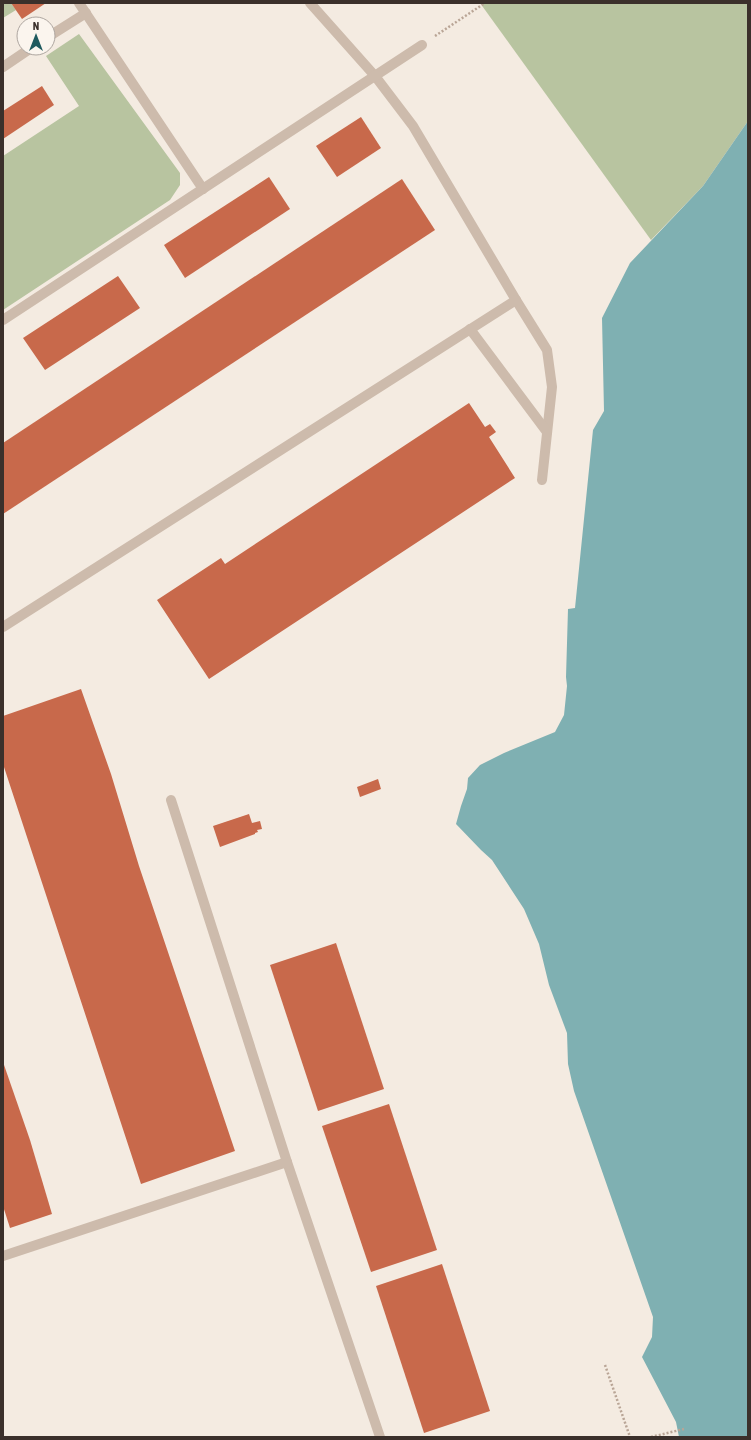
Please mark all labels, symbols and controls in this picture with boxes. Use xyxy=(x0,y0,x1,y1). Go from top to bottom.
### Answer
north arrow xyxy=(16,16,56,56)
text: N xyxy=(33,20,39,32)

